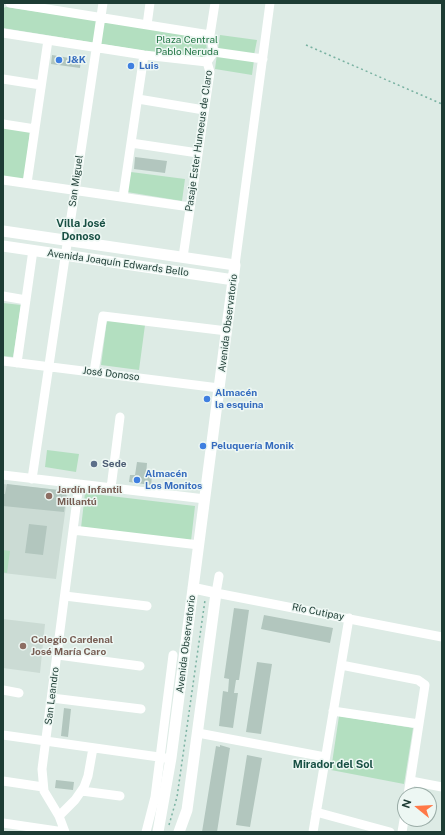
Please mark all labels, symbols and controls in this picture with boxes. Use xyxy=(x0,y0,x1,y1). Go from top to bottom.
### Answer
park label: Plaza Central Pablo Neruda xyxy=(156,34,218,58)
place label: J&K xyxy=(67,54,86,66)
marker: J&K xyxy=(54,55,64,65)
place label: Luis xyxy=(139,60,159,72)
marker: Luis xyxy=(126,61,136,71)
street label: Pasaje Ester Huneeus de Claro xyxy=(183,69,215,213)
street label: San Miguel xyxy=(66,154,86,208)
district label: Villa José Donoso xyxy=(56,217,106,243)
street label: Avenida Joaquín Edwards Bello xyxy=(46,247,190,279)
street label: Avenida Observatorio xyxy=(216,273,240,373)
street label: José Donoso xyxy=(82,365,140,383)
place label: Almacén la esquina xyxy=(215,387,263,410)
marker: Almacén la esquina xyxy=(202,394,212,404)
place label: Peluquería Monik xyxy=(211,440,294,452)
marker: Peluquería Monik xyxy=(198,441,208,451)
place label: Sede xyxy=(102,458,126,470)
marker: Sede xyxy=(89,459,99,469)
place label: Almacén Los Monitos xyxy=(145,468,202,492)
marker: Almacén Los Monitos xyxy=(132,475,142,485)
place label: Jardín Infantil Millantú xyxy=(57,484,122,508)
marker: Jardín Infantil Millantú xyxy=(44,491,54,501)
street label: Avenida Observatorio xyxy=(174,594,198,694)
street label: Río Cutipay xyxy=(291,601,345,623)
place label: Colegio Cardenal José María Caro xyxy=(31,634,113,658)
marker: Colegio Cardenal José María Caro xyxy=(18,641,28,651)
street label: San Leandro xyxy=(42,666,62,726)
district label: Mirador del Sol xyxy=(293,758,373,772)
north arrow xyxy=(397,787,437,827)
text: N xyxy=(399,798,414,810)

